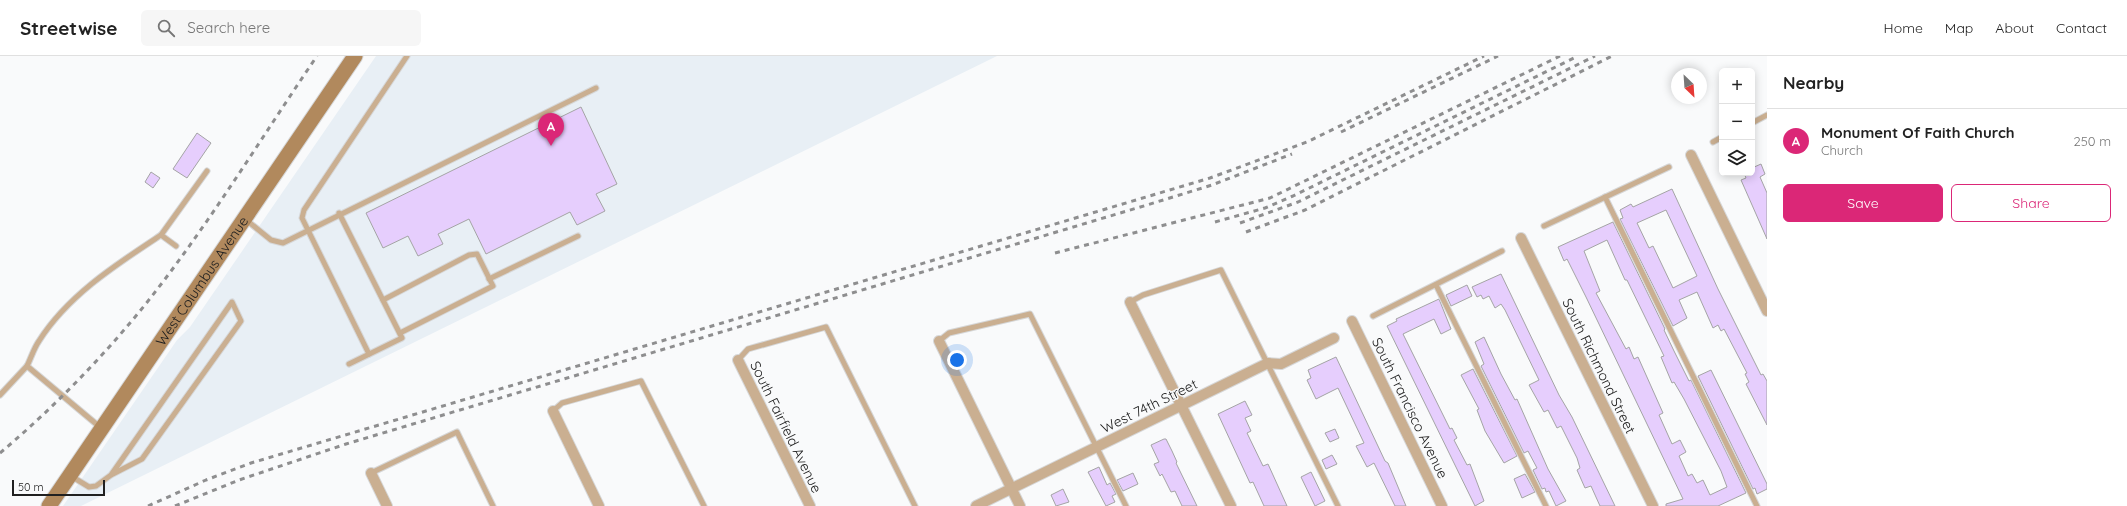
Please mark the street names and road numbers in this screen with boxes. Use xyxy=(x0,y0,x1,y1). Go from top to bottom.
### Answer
street label: West Columbus Avenue xyxy=(152,213,252,349)
street label: South Richmond Street xyxy=(1558,295,1640,437)
street label: South Francisco Avenue xyxy=(1368,335,1452,482)
street label: South Fairfield Avenue xyxy=(746,358,826,496)
street label: West 74th Street xyxy=(1098,375,1200,437)

